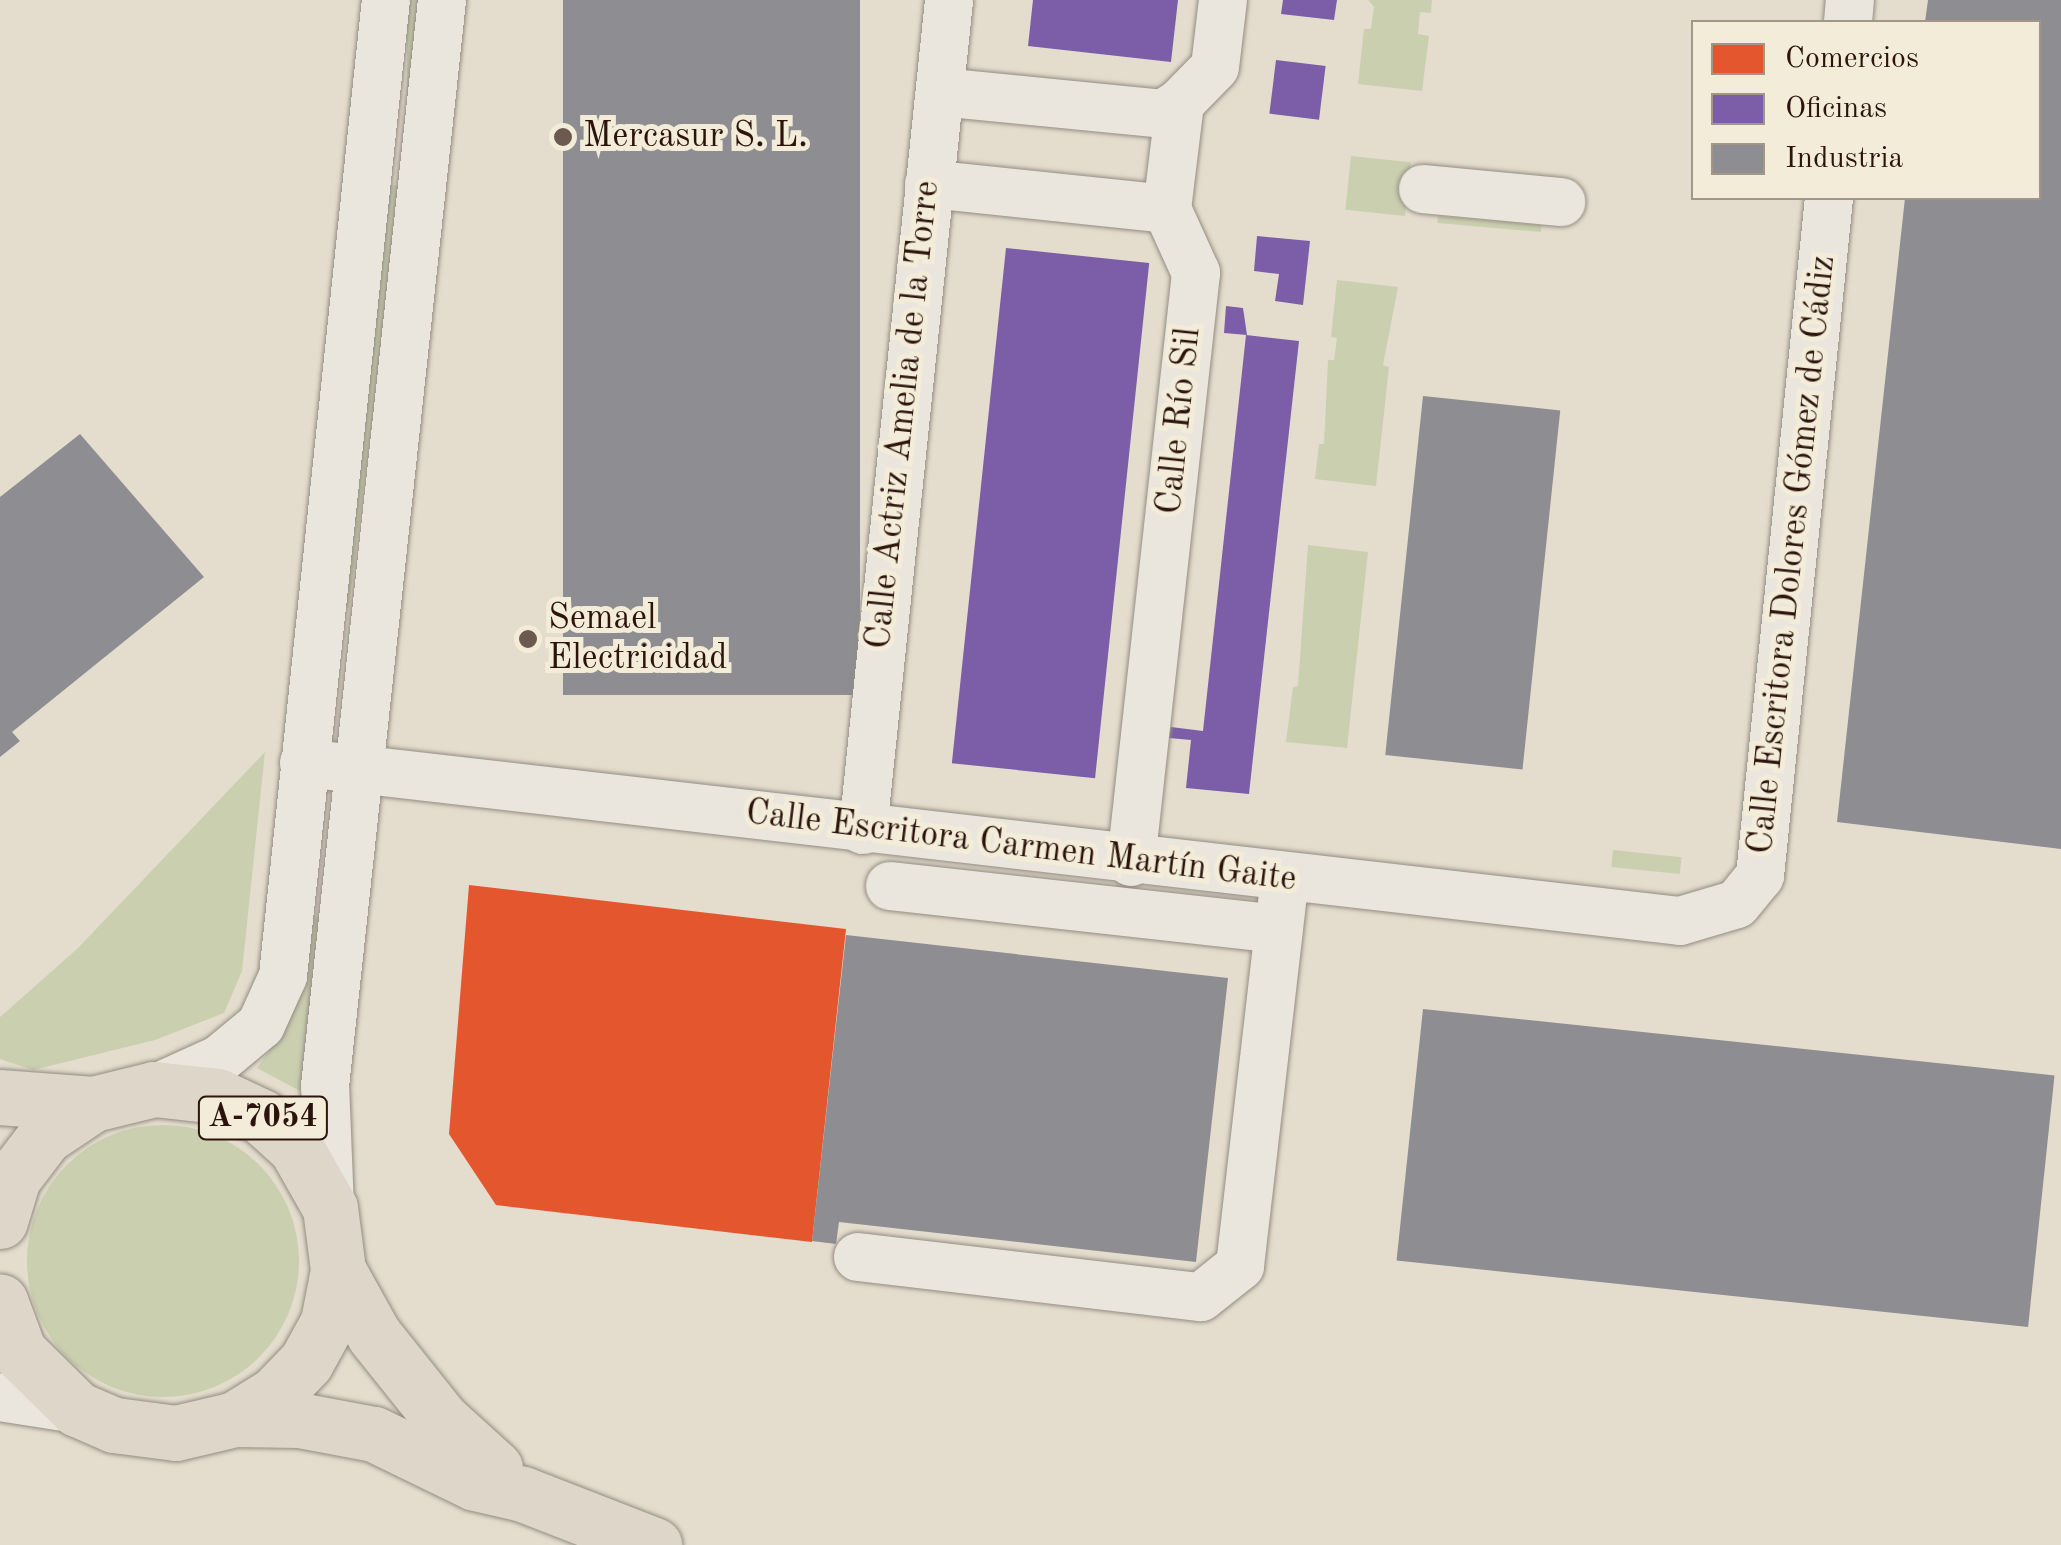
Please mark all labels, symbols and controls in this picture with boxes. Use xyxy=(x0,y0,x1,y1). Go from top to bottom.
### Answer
legend xyxy=(1691,20,2041,200)
text: Comercios xyxy=(1785,44,1919,74)
text: Oficinas xyxy=(1785,94,1887,124)
place label: Mercasur S. L. xyxy=(583,116,808,158)
marker: Mercasur S. L. xyxy=(552,126,574,148)
text: Industria xyxy=(1785,144,1903,174)
street label: Calle Actriz Amelia de la Torre xyxy=(859,179,949,651)
street label: Calle Escritora Dolores Gómez de Cádiz xyxy=(1741,254,1845,856)
street label: Calle Río Sil xyxy=(1149,325,1211,517)
place label: Semael Electricidad xyxy=(548,598,728,680)
marker: Semael Electricidad xyxy=(517,628,539,650)
street label: Calle Escritora Carmen Martín Gaite xyxy=(743,792,1299,902)
road number: A-7054 xyxy=(196,1091,330,1145)

